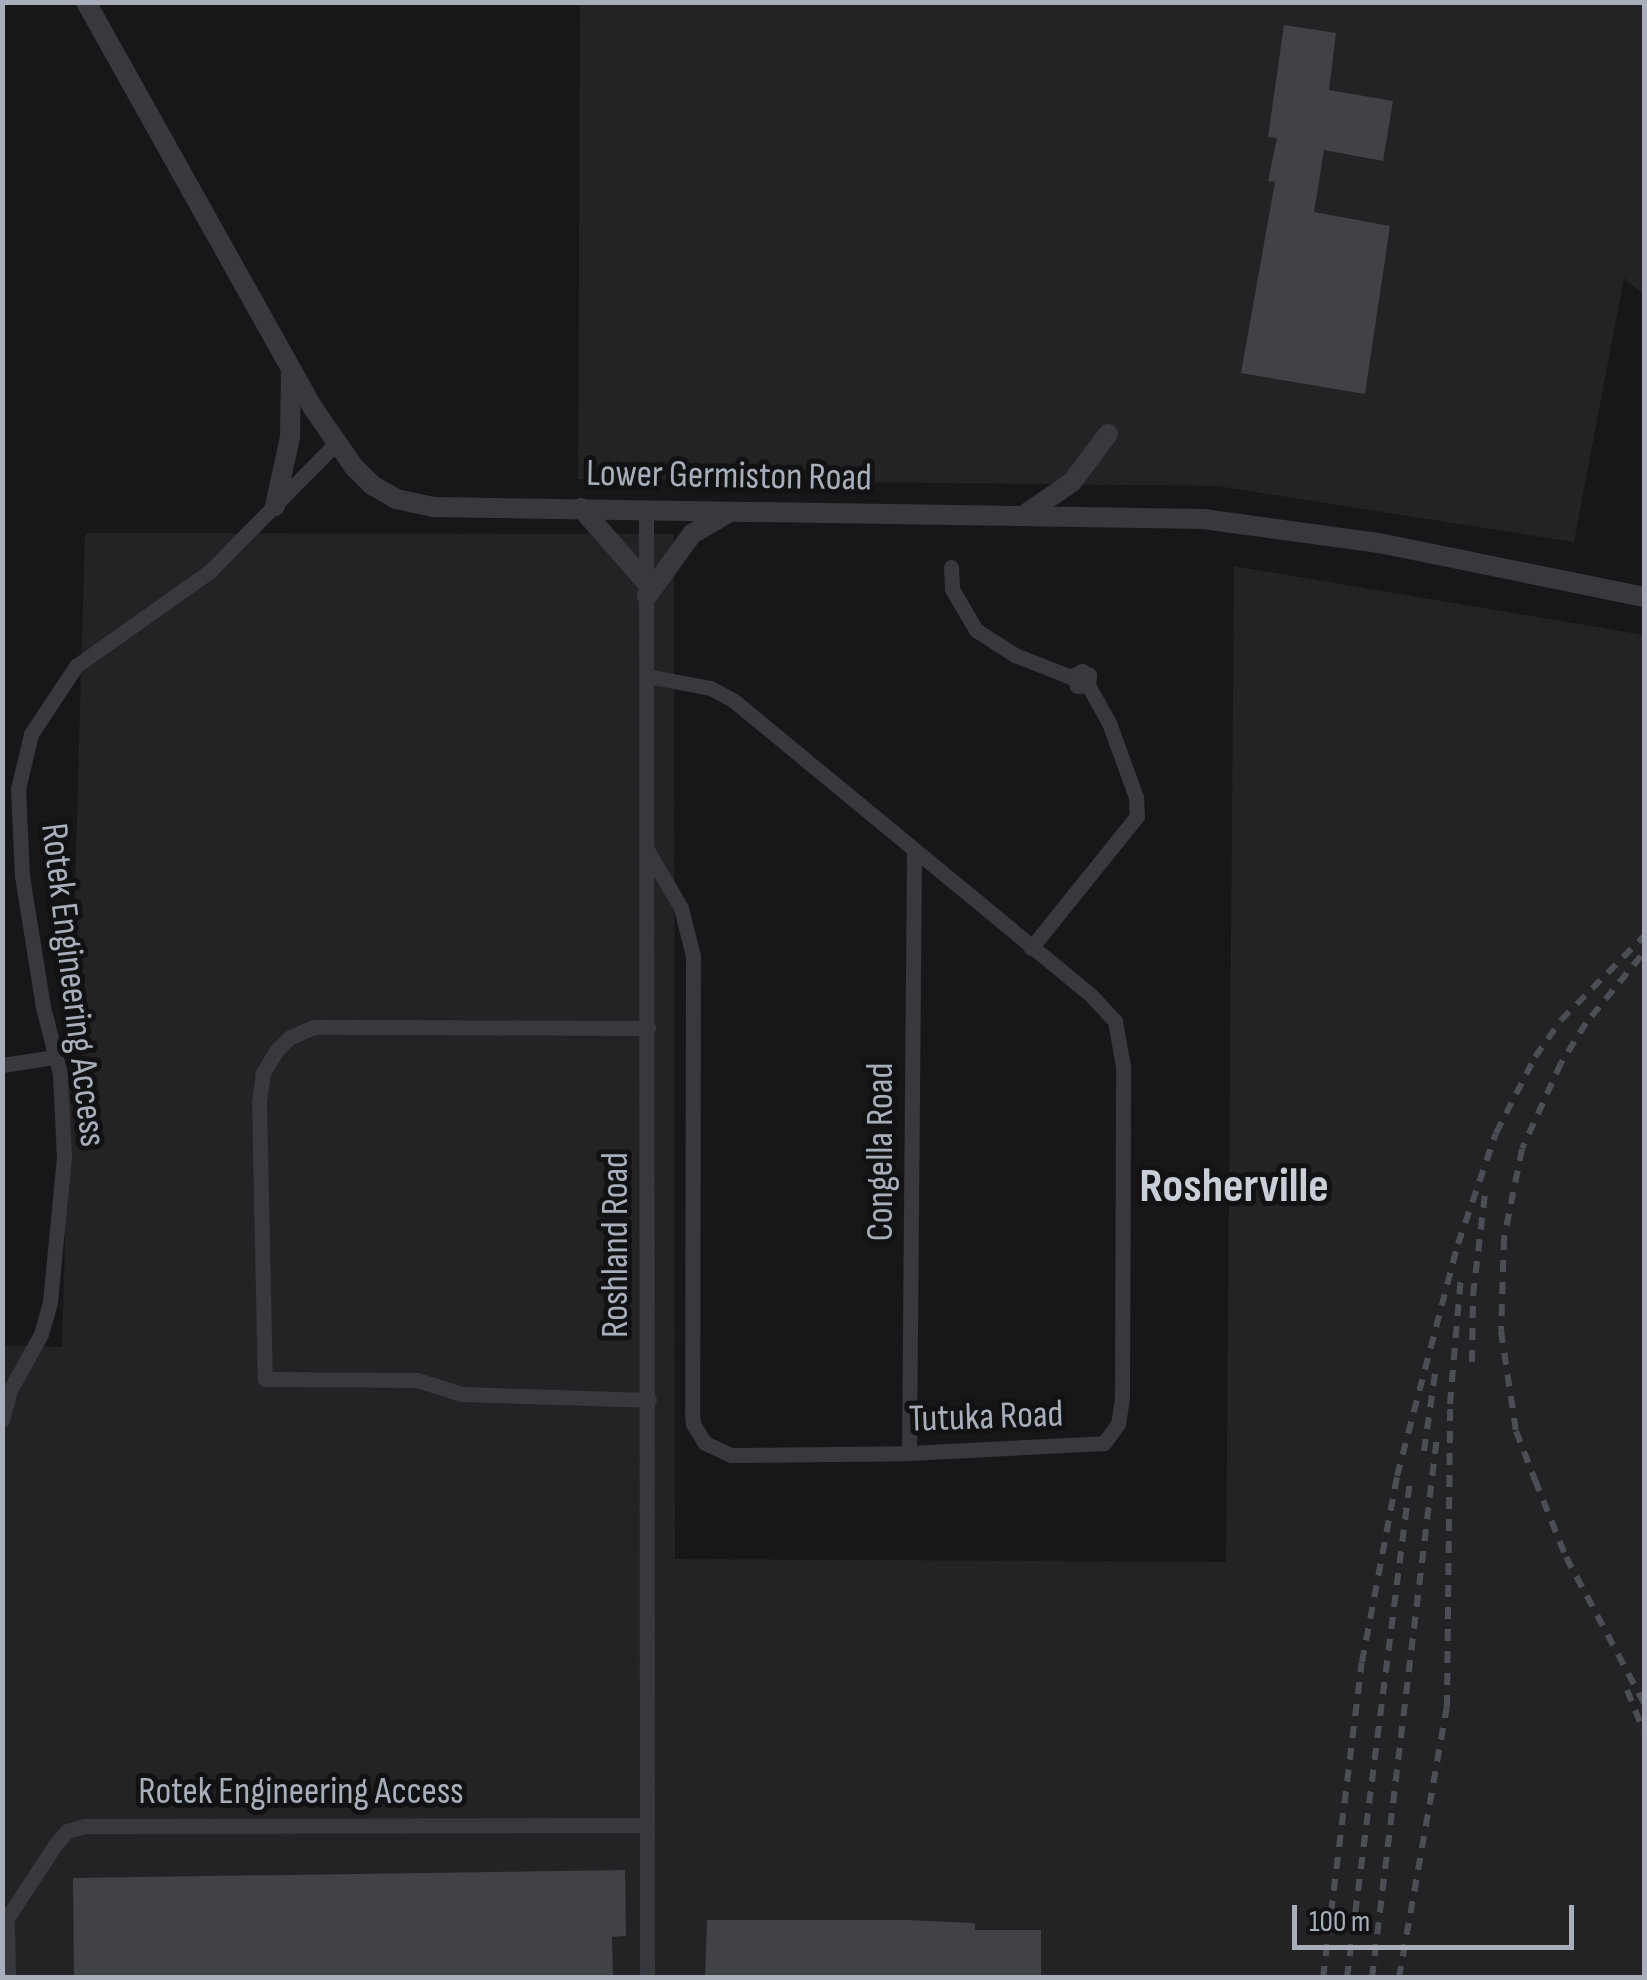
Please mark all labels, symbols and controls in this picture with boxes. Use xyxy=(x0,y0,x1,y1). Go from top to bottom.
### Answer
street label: Lower Germiston Road xyxy=(586,451,872,501)
street label: Rotek Engineering Access xyxy=(31,821,115,1149)
street label: Congella Road xyxy=(858,1063,904,1241)
street label: Roshland Road xyxy=(593,1152,639,1338)
district label: Rosherville xyxy=(1139,1158,1329,1216)
street label: Tutuka Road xyxy=(908,1392,1064,1442)
street label: Rotek Engineering Access xyxy=(138,1769,464,1815)
scale bar xyxy=(1297,1885,1580,1947)
text: 100 m xyxy=(1309,1904,1370,1940)

